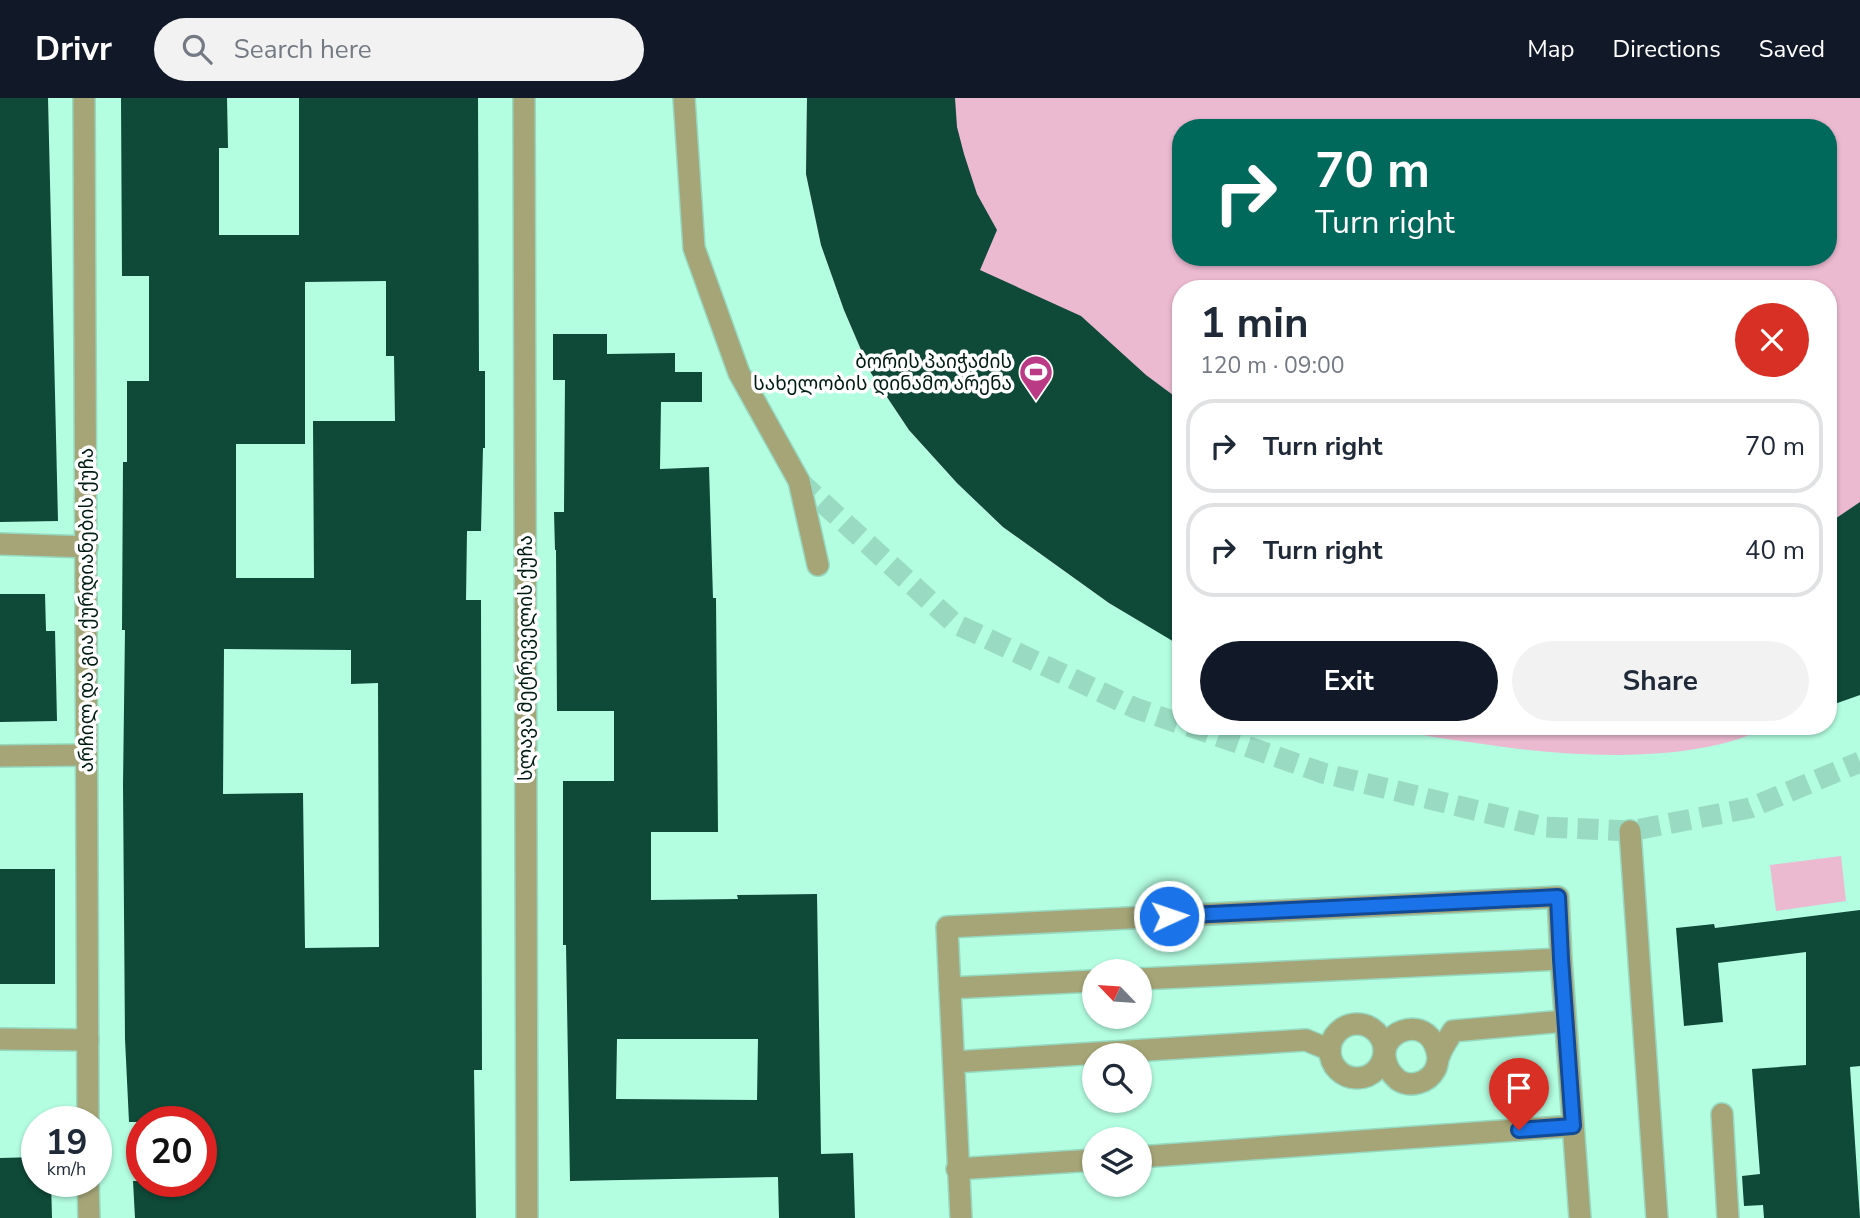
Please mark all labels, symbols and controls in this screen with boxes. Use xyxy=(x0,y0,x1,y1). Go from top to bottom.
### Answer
search box xyxy=(154,18,644,81)
text: Drivr xyxy=(35,27,112,72)
icon: search xyxy=(178,30,216,68)
text: Search here xyxy=(234,32,372,67)
text: Map xyxy=(1527,33,1574,65)
text: Directions xyxy=(1612,33,1721,65)
text: Saved xyxy=(1759,33,1825,65)
text: 70 m xyxy=(1315,137,1430,204)
icon: right xyxy=(1200,147,1291,238)
text: Turn right xyxy=(1315,201,1455,244)
text: 1 min xyxy=(1200,295,1309,352)
button: close xyxy=(1735,303,1809,377)
place label: ბორის პაიჭაძის სახელობის დინამო არენა xyxy=(753,349,1012,397)
text: 120 m · 09:00 xyxy=(1200,350,1345,381)
sports icon: ბორის პაიჭაძის სახელობის დინამო არენა xyxy=(1017,353,1055,402)
icon: right xyxy=(1204,427,1242,465)
text: Turn right xyxy=(1263,429,1382,464)
text: 70 m xyxy=(1745,429,1805,464)
street label: არჩილ და გია ქურდიანების ქუჩა xyxy=(74,448,100,772)
icon: right xyxy=(1204,531,1242,569)
text: Turn right xyxy=(1263,533,1382,568)
text: 40 m xyxy=(1745,533,1805,568)
street label: სლავა მეტრეველის ქუჩა xyxy=(513,535,539,781)
button: Exit xyxy=(1200,641,1498,721)
button: Share xyxy=(1512,641,1809,721)
position arrow xyxy=(1132,879,1206,953)
north arrow xyxy=(1082,959,1152,1029)
map controls xyxy=(1082,959,1152,1197)
button: search xyxy=(1082,1043,1152,1113)
pin xyxy=(1489,1058,1549,1130)
icon: arrive xyxy=(1500,1069,1538,1107)
speed limit sign: 20 xyxy=(126,1106,217,1197)
text: 19 xyxy=(45,1119,88,1166)
button: layers xyxy=(1082,1127,1152,1197)
text: km/h xyxy=(47,1157,86,1181)

